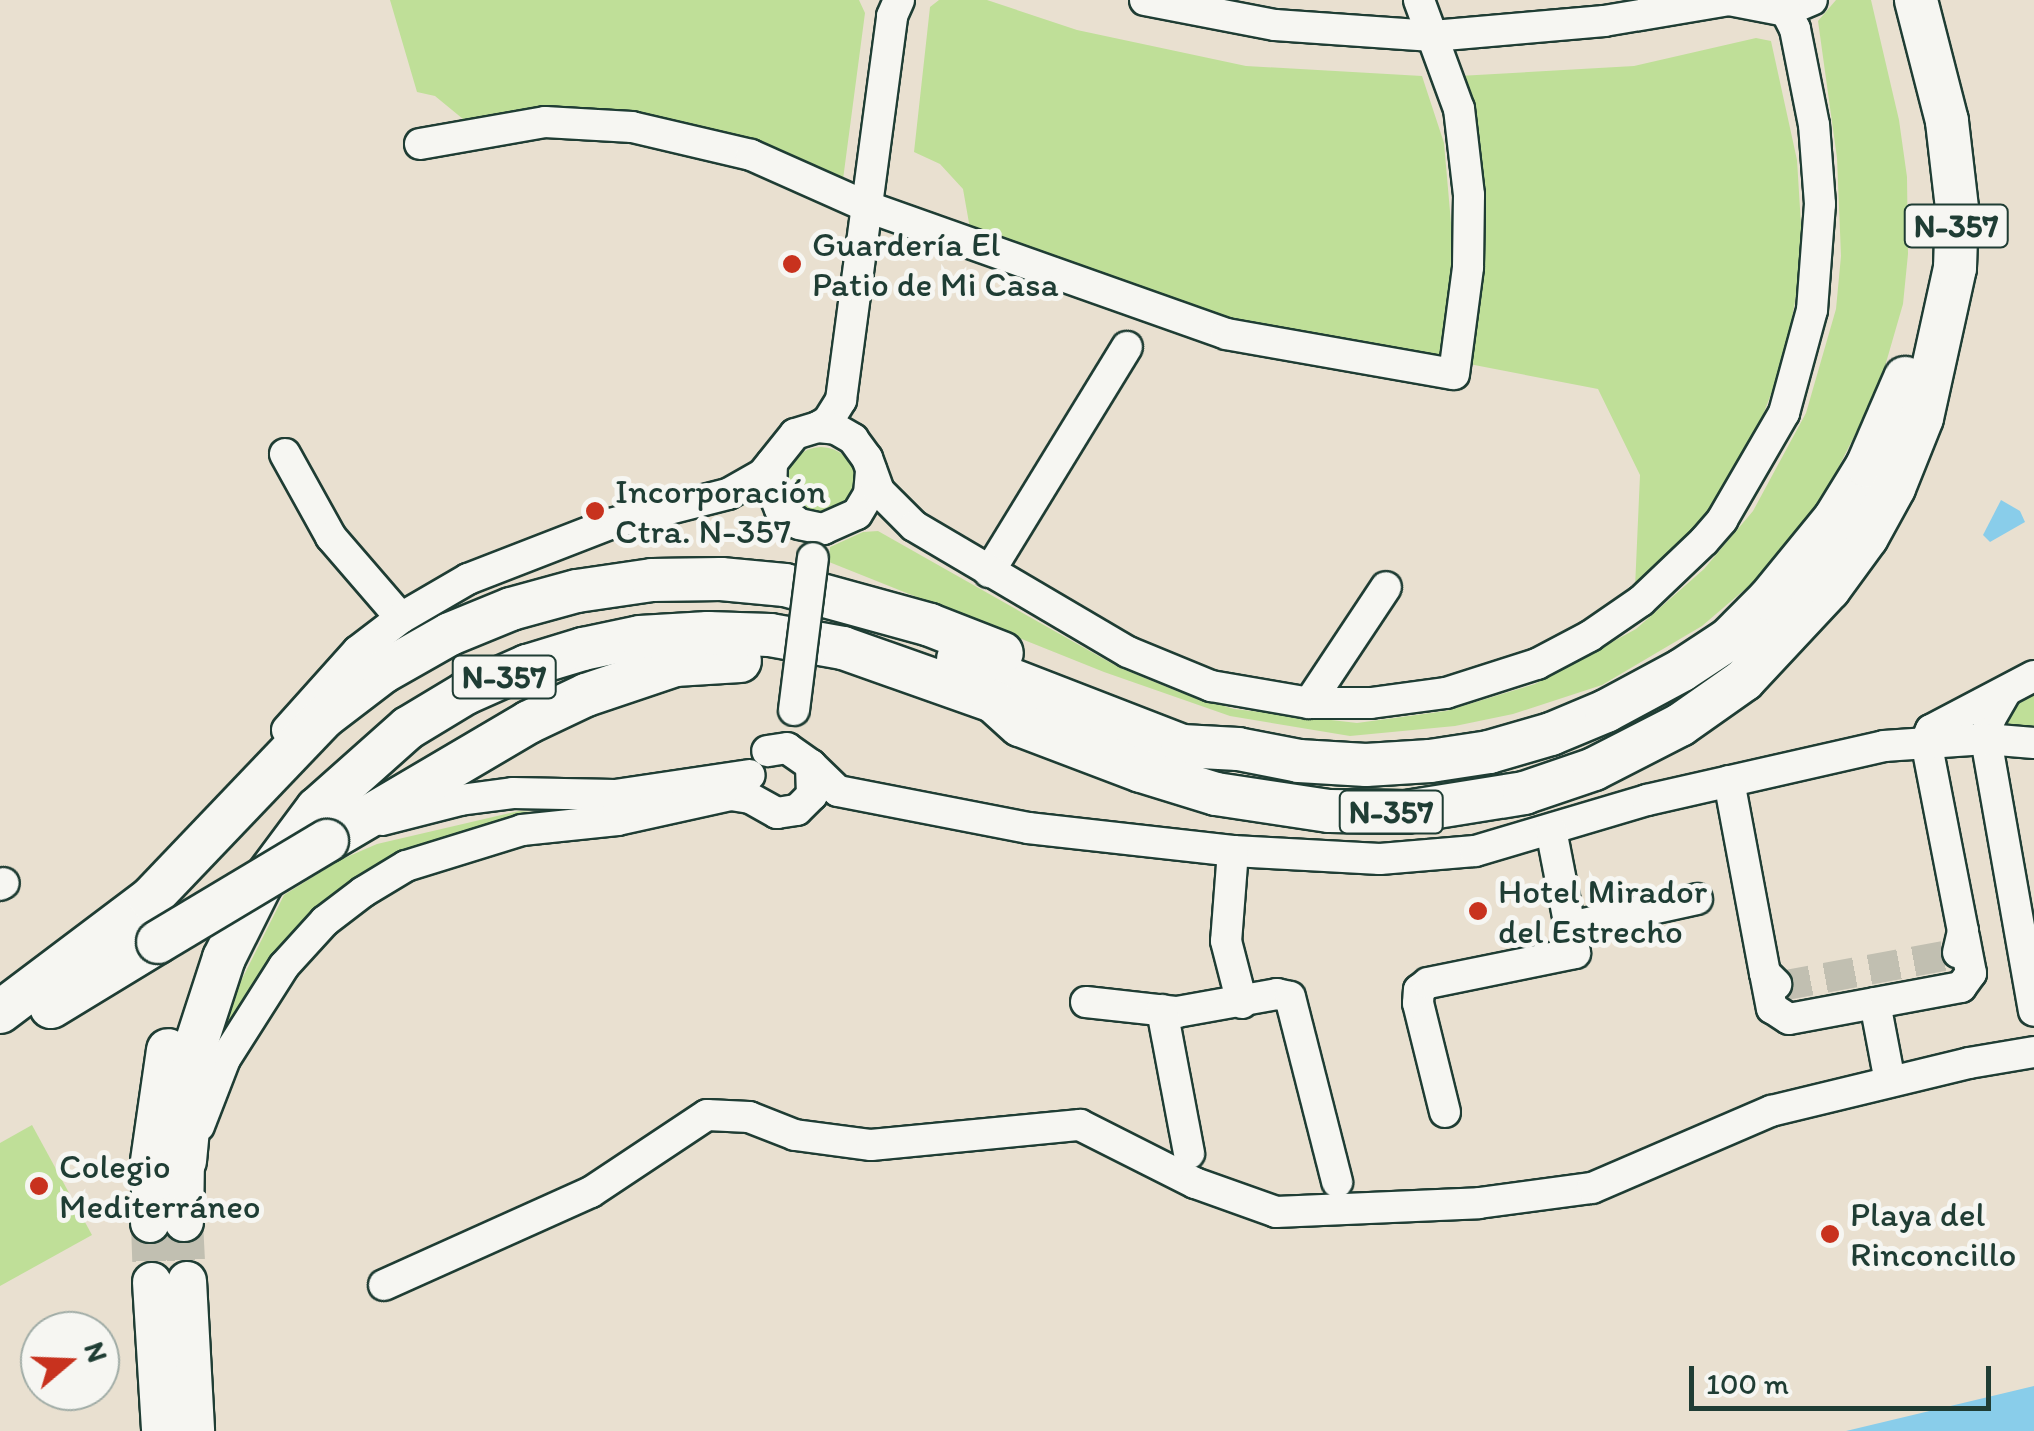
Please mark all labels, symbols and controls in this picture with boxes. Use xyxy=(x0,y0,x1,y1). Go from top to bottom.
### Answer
road number: N-357 xyxy=(1904,199,2008,253)
place label: Guardería El Patio de Mi Casa xyxy=(812,223,1058,305)
marker: Guardería El Patio de Mi Casa xyxy=(781,253,803,275)
place label: Incorporación Ctra. N-357 xyxy=(615,470,826,552)
marker: Incorporación Ctra. N-357 xyxy=(584,500,606,522)
road number: N-357 xyxy=(452,650,556,704)
road number: N-357 xyxy=(1338,785,1444,839)
place label: Hotel Mirador del Estrecho xyxy=(1498,870,1706,952)
marker: Hotel Mirador del Estrecho xyxy=(1467,900,1489,922)
place label: Colegio Mediterráneo xyxy=(59,1145,261,1227)
marker: Colegio Mediterráneo xyxy=(28,1175,50,1197)
place label: Playa del Rinconcillo xyxy=(1850,1193,2016,1275)
marker: Playa del Rinconcillo xyxy=(1819,1223,1841,1245)
north arrow xyxy=(20,1311,120,1411)
text: N xyxy=(77,1337,116,1366)
scale bar xyxy=(1694,1346,1996,1408)
text: 100 m xyxy=(1706,1365,1789,1402)

